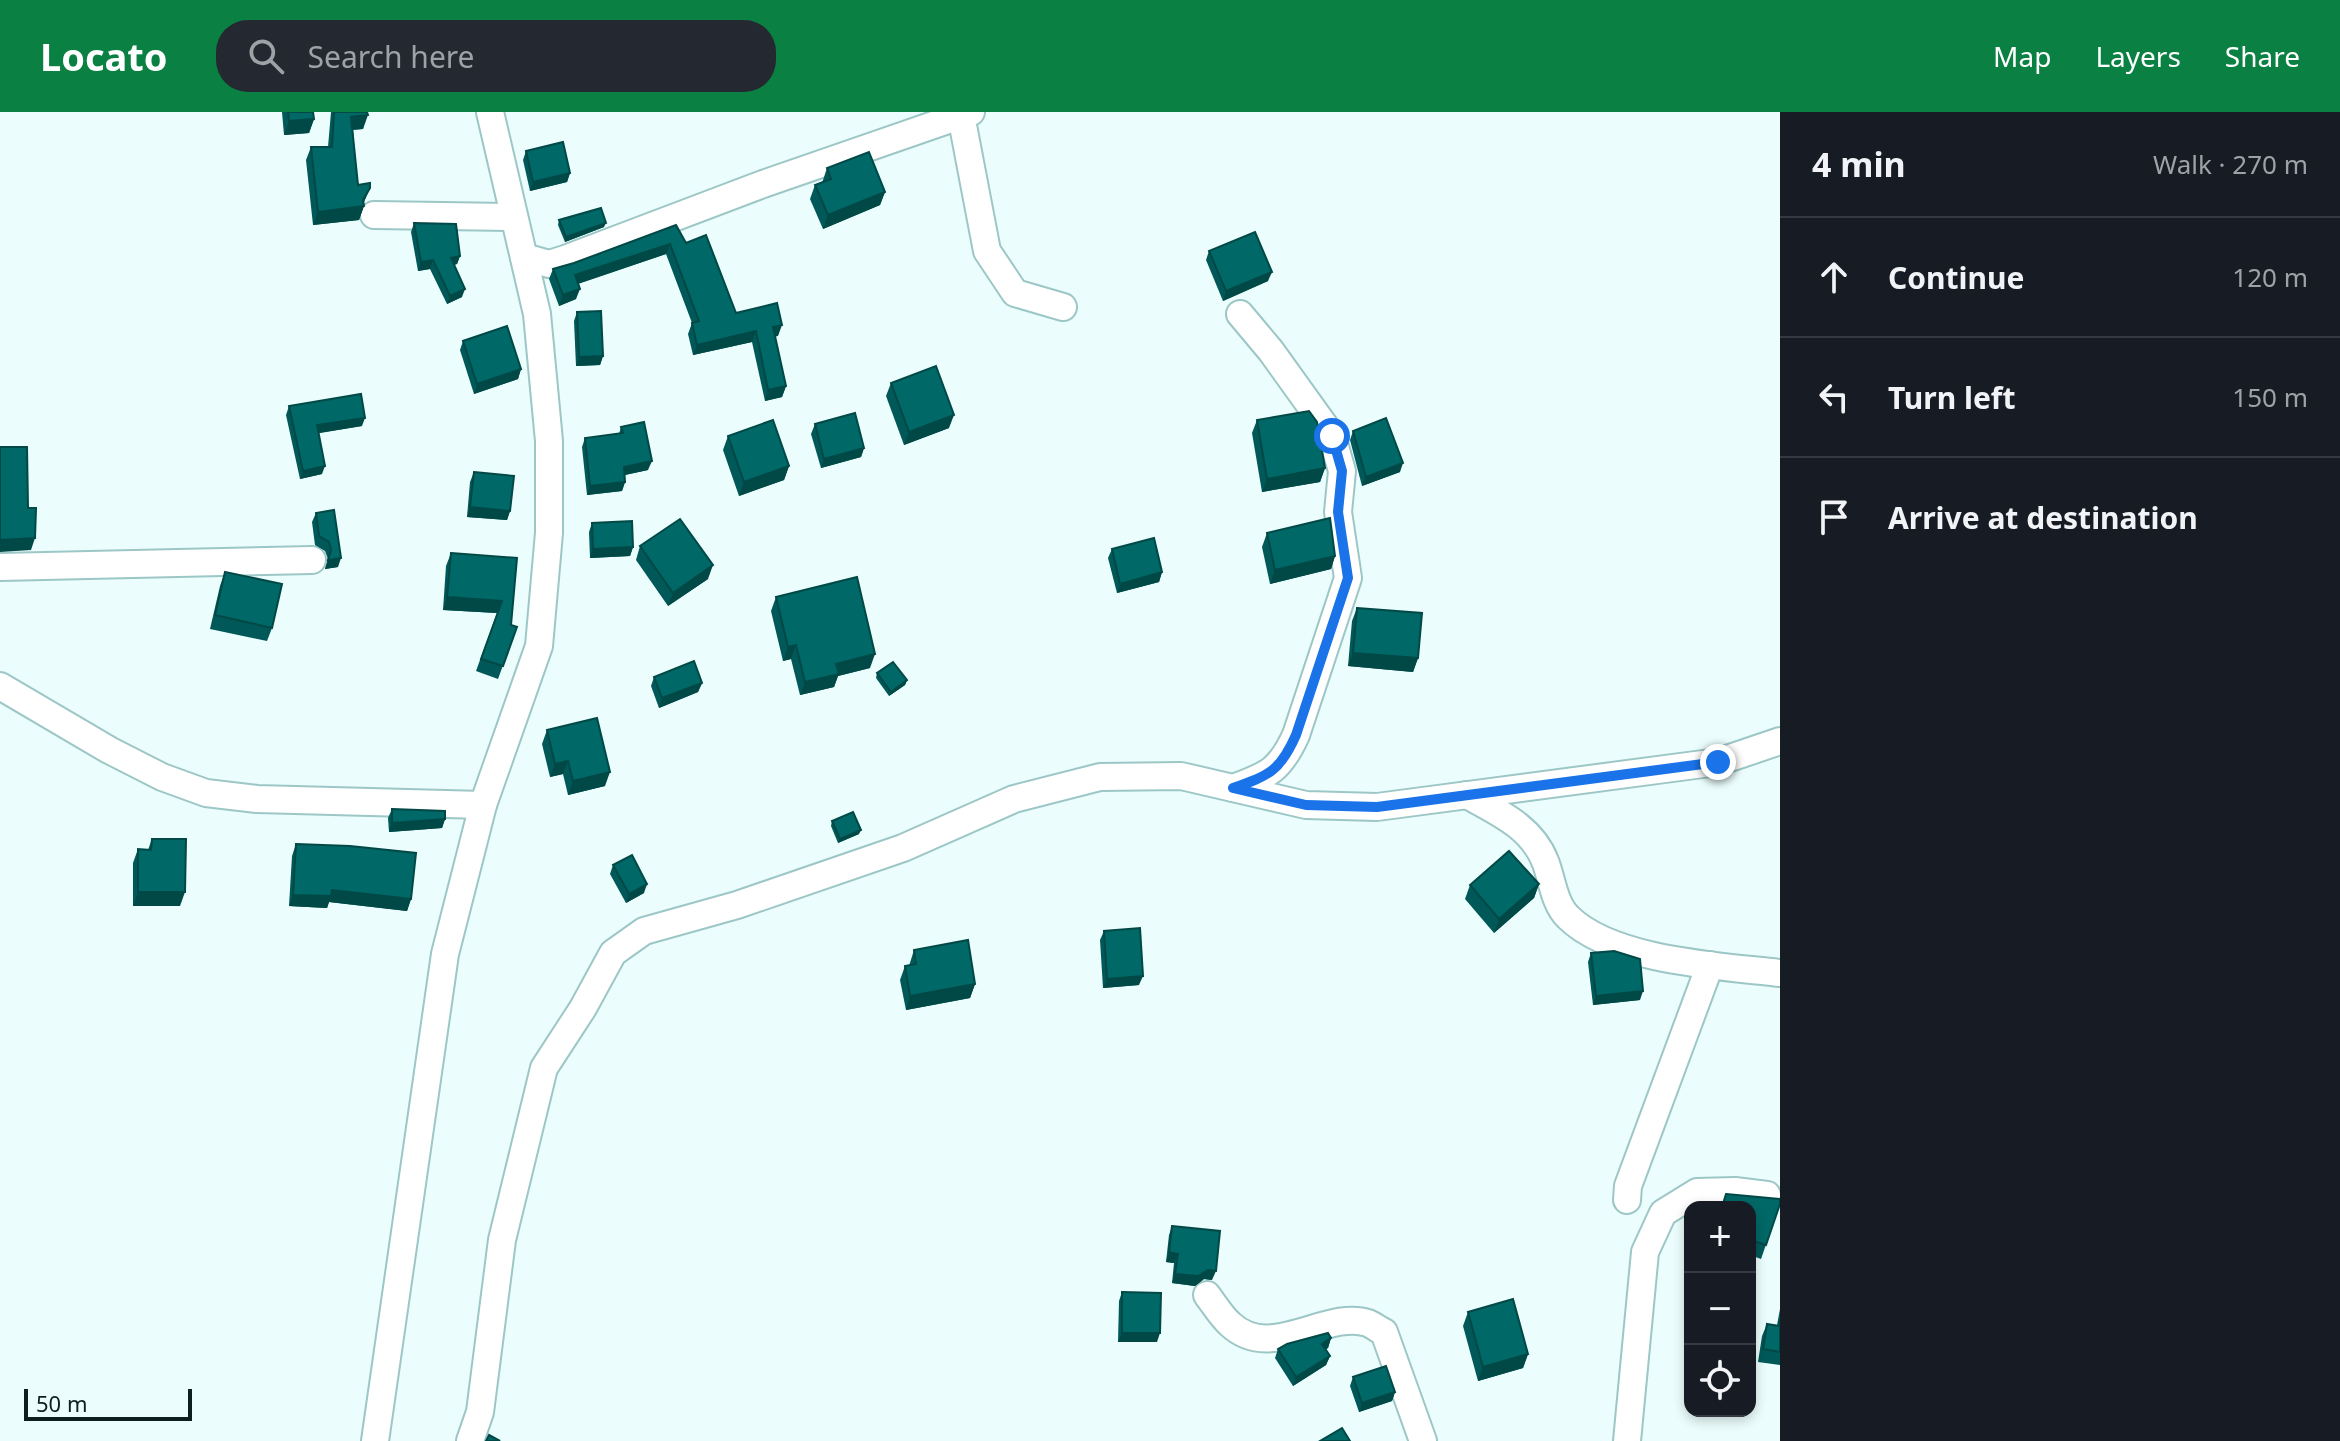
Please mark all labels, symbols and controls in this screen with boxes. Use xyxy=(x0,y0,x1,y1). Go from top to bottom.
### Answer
search box xyxy=(216,20,776,92)
text: Locato xyxy=(40,30,168,82)
icon: search xyxy=(244,34,288,78)
text: Search here xyxy=(308,36,475,77)
text: Map xyxy=(1993,37,2051,75)
text: Layers xyxy=(2095,37,2181,75)
text: Share xyxy=(2225,37,2300,75)
text: 4 min xyxy=(1812,141,1906,187)
text: Walk · 270 m xyxy=(2153,146,2308,182)
icon: ahead xyxy=(1812,255,1856,299)
text: Continue xyxy=(1888,257,2024,298)
text: 120 m xyxy=(2232,259,2308,295)
icon: left xyxy=(1812,375,1856,419)
text: Turn left xyxy=(1888,377,2016,418)
text: 150 m xyxy=(2232,379,2308,415)
route start xyxy=(1314,418,1350,454)
icon: arrive xyxy=(1812,495,1856,539)
text: Arrive at destination xyxy=(1888,497,2198,538)
route end xyxy=(1700,744,1736,780)
map controls xyxy=(1684,1201,1756,1417)
button: + xyxy=(1684,1201,1756,1273)
button: − xyxy=(1684,1273,1756,1345)
button: locate xyxy=(1684,1345,1756,1417)
scale bar xyxy=(24,1385,192,1421)
text: 50 m xyxy=(36,1388,87,1418)

